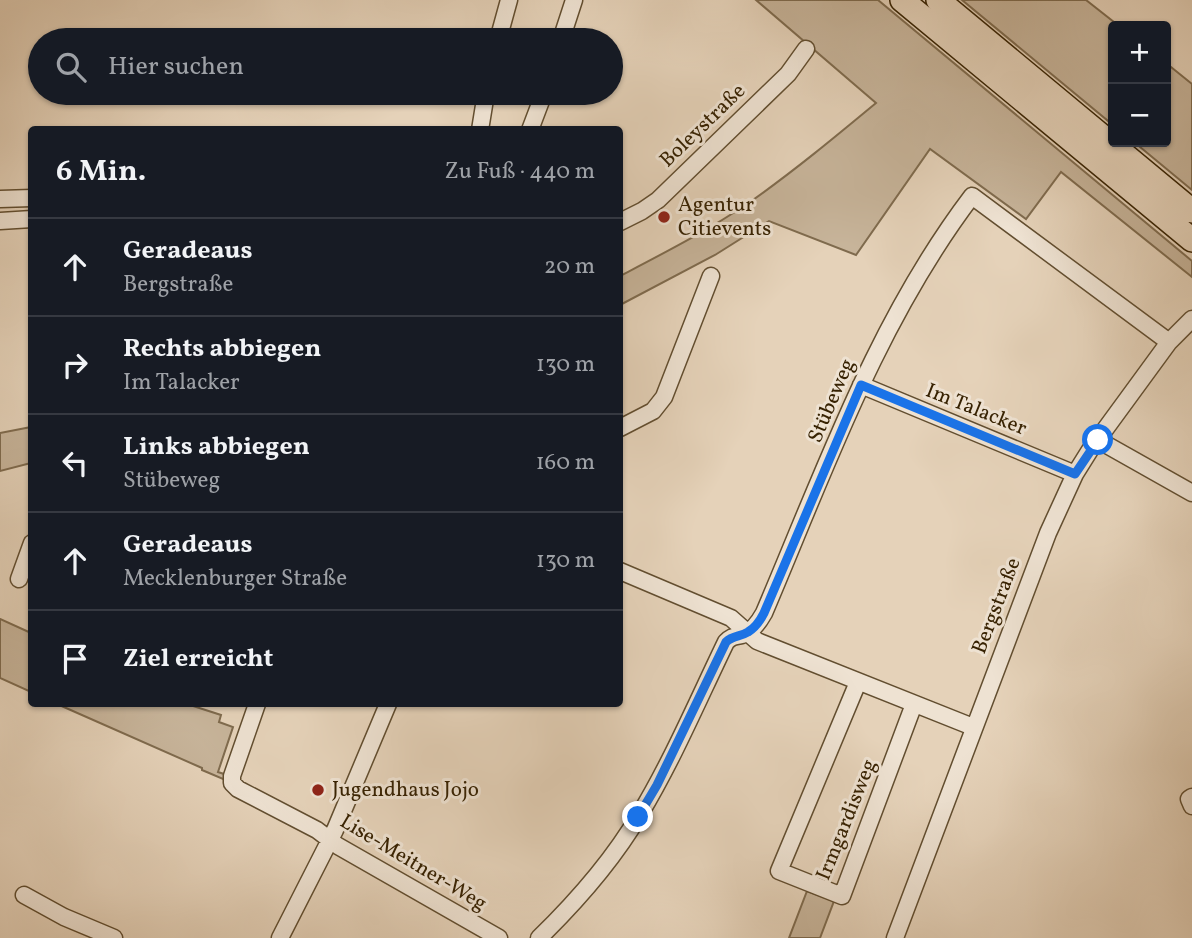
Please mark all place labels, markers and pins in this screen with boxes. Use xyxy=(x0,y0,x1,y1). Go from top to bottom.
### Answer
place label: Agentur Citievents xyxy=(678,191,771,244)
marker: Agentur Citievents xyxy=(656,209,672,225)
place label: Jugendhaus Jojo xyxy=(332,776,479,805)
marker: Jugendhaus Jojo xyxy=(310,782,326,798)

